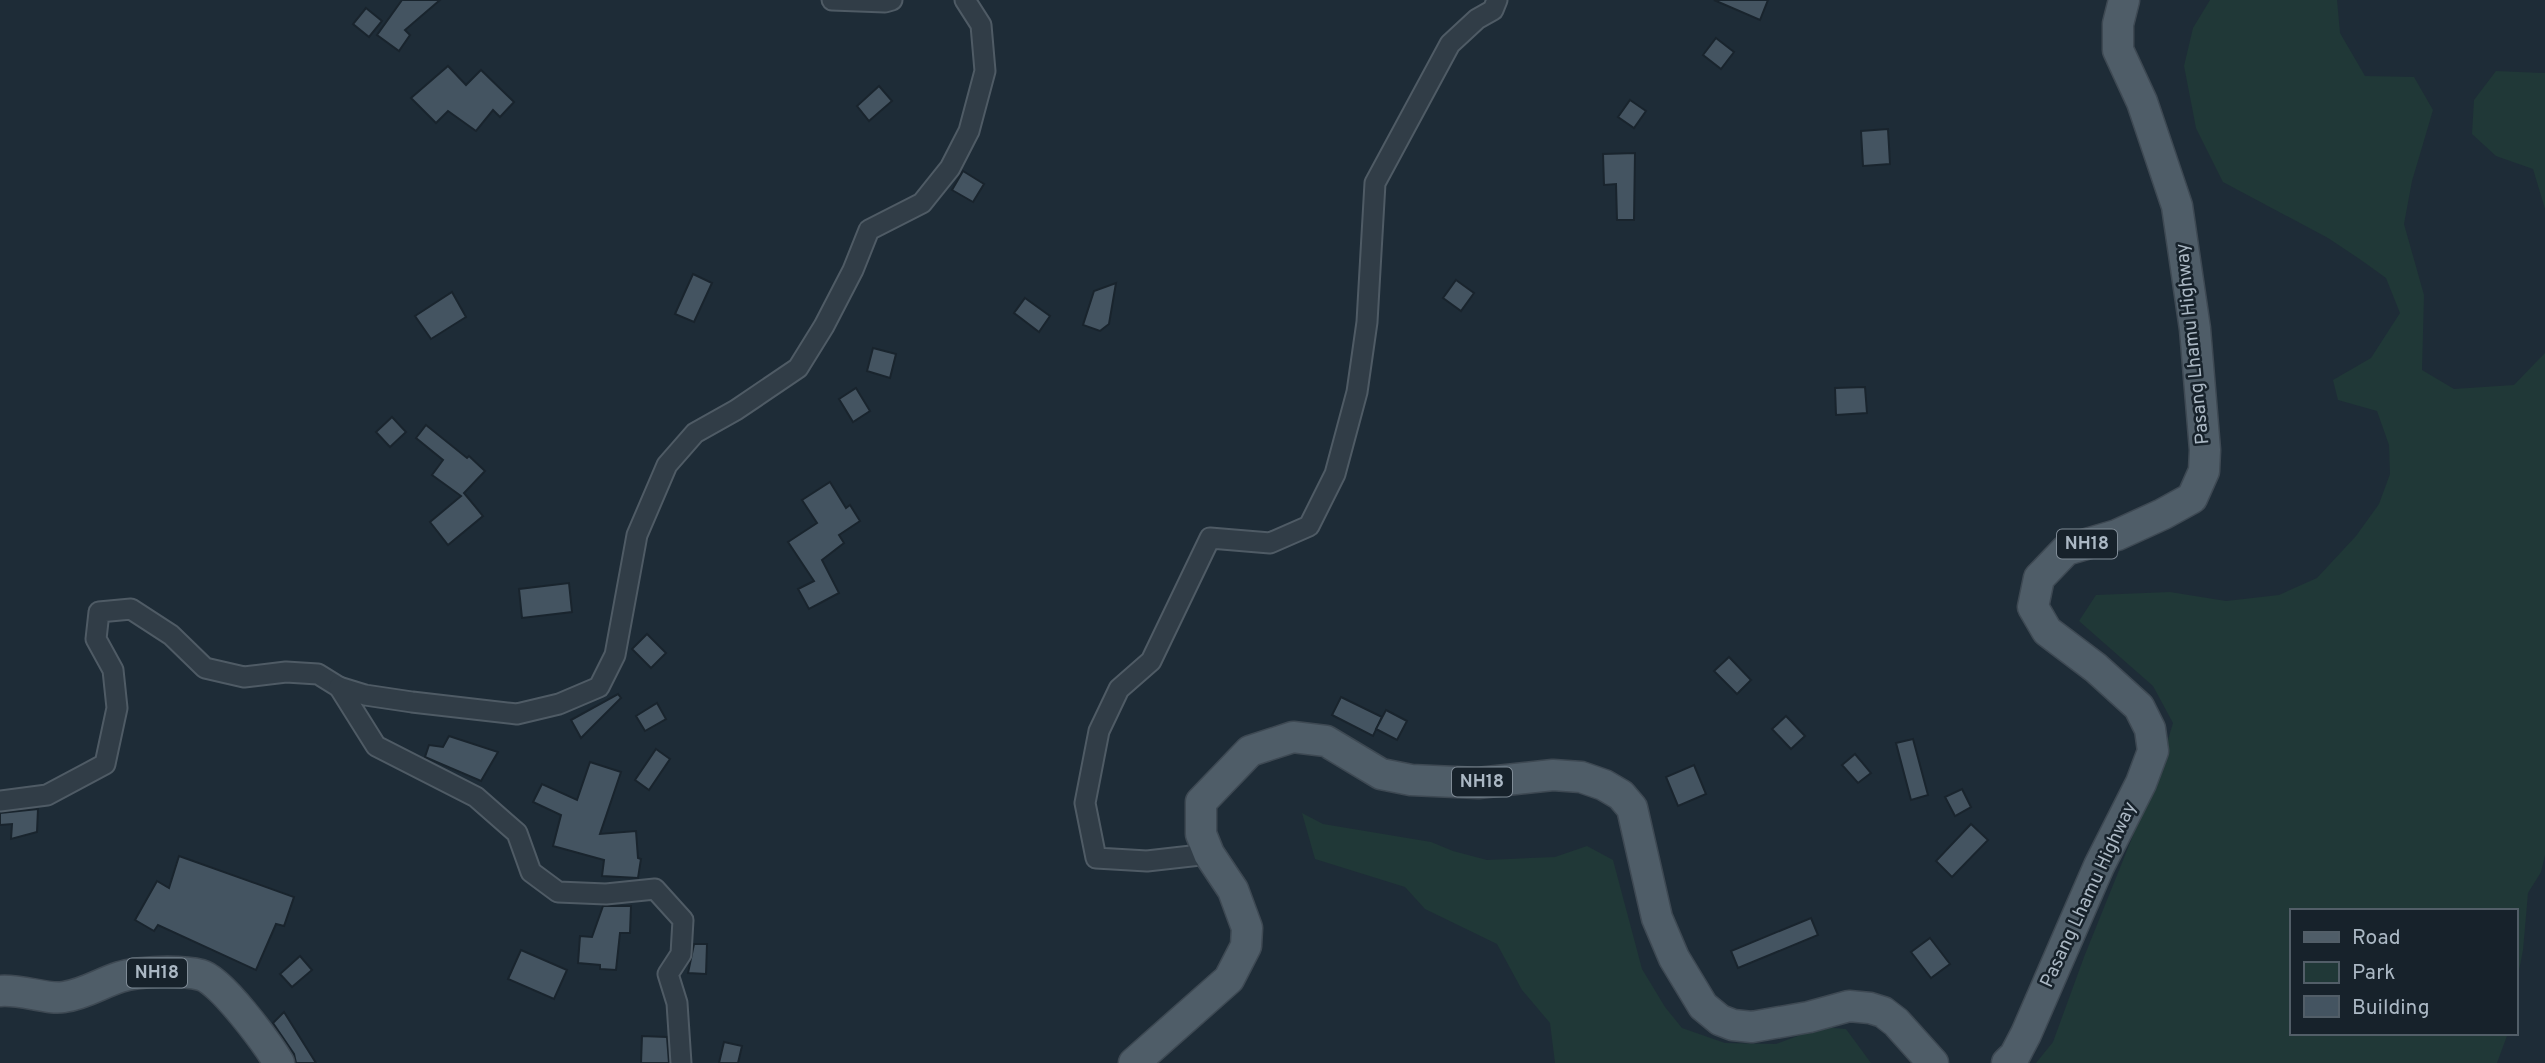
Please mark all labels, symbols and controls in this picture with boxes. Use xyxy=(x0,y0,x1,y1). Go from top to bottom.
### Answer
street label: Pasang Lhamu Highway xyxy=(2170,242,2216,446)
road number: NH18 xyxy=(2057,530,2117,558)
road number: NH18 xyxy=(1452,768,1512,796)
street label: Pasang Lhamu Highway xyxy=(2035,798,2143,992)
legend xyxy=(2290,909,2517,1035)
text: Road xyxy=(2352,925,2401,952)
road number: NH18 xyxy=(127,958,187,988)
text: Park xyxy=(2352,960,2395,987)
text: Building xyxy=(2352,995,2430,1022)

